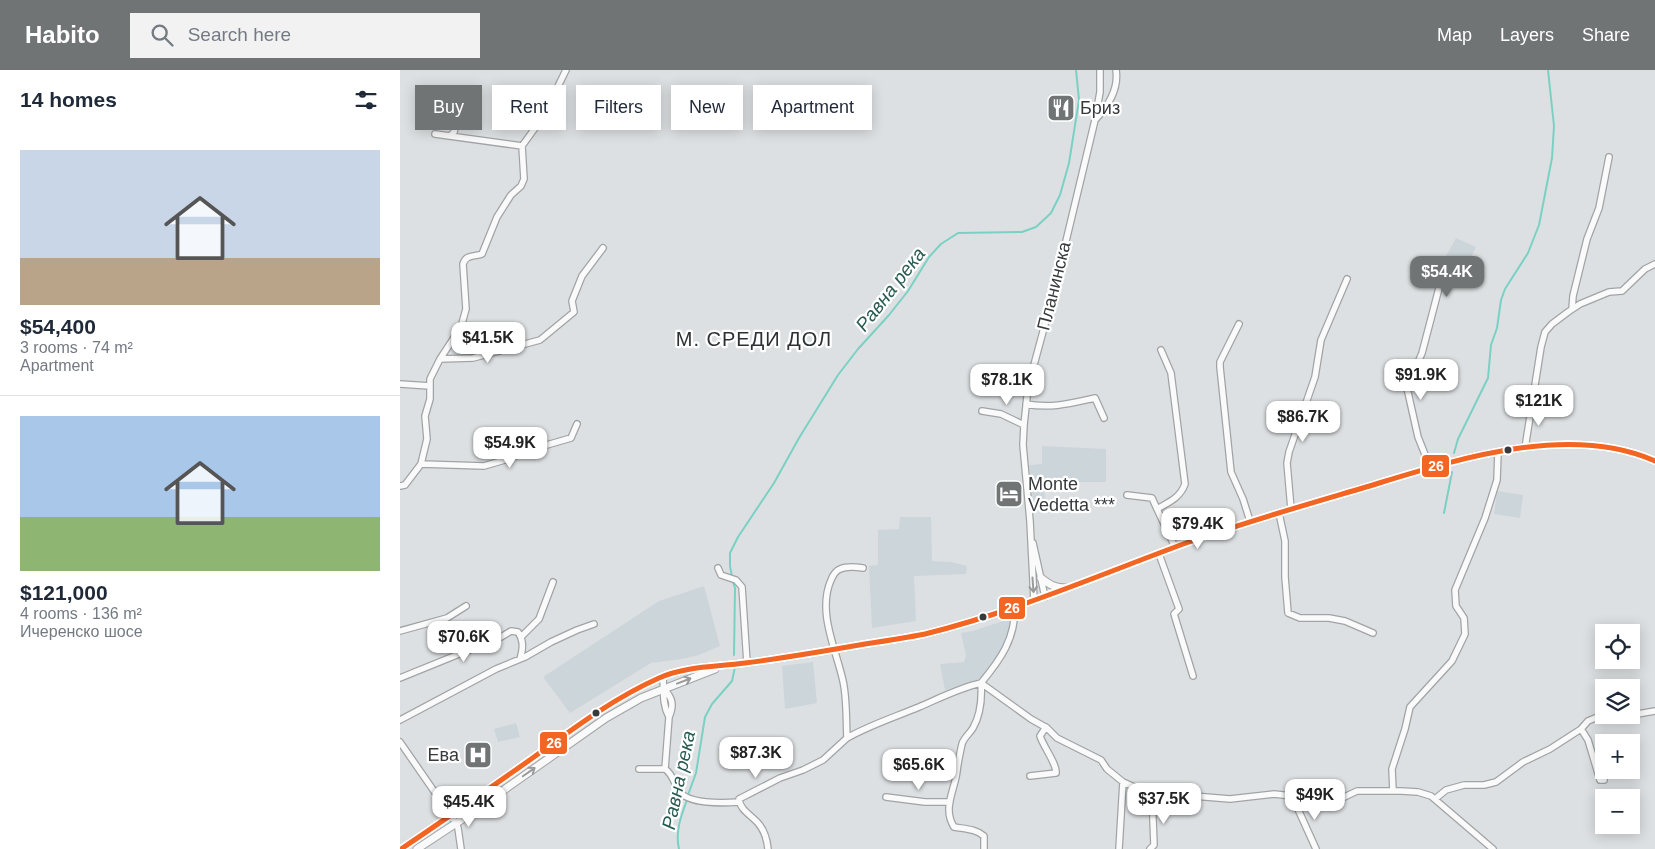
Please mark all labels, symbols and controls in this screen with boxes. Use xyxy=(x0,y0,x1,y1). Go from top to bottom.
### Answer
search box xyxy=(130,13,480,58)
text: Habito xyxy=(25,21,100,48)
icon: search xyxy=(148,21,176,49)
text: Search here xyxy=(188,24,291,45)
text: Map xyxy=(1437,25,1472,45)
text: Layers xyxy=(1500,25,1554,45)
text: Share xyxy=(1582,25,1630,45)
chip: Buy xyxy=(415,85,482,130)
chip: Rent xyxy=(492,85,566,130)
chip: Filters xyxy=(576,85,661,130)
chip: New xyxy=(671,85,743,130)
chip: Apartment xyxy=(753,85,872,130)
icon: filters xyxy=(352,86,380,114)
text: 14 homes xyxy=(20,88,117,111)
restaurant icon: Бриз xyxy=(1046,93,1076,123)
place label: Бриз xyxy=(1080,98,1120,118)
icon: home xyxy=(155,183,245,273)
street label: Планинска xyxy=(1033,239,1075,332)
water label: Равна река xyxy=(851,243,929,335)
pin: $54.4K xyxy=(1406,256,1488,298)
text: $54.4K xyxy=(1421,263,1473,280)
text: $54,400 xyxy=(20,315,96,338)
pin: $41.5K xyxy=(447,322,529,364)
district label: М. СРЕДИ ДОЛ xyxy=(676,328,832,350)
text: $41.5K xyxy=(462,329,514,346)
text: 3 rooms · 74 m² xyxy=(20,339,133,356)
text: Apartment xyxy=(20,357,94,374)
pin: $91.9K xyxy=(1380,358,1462,401)
pin: $78.1K xyxy=(966,364,1048,406)
text: $91.9K xyxy=(1395,366,1447,383)
text: $78.1K xyxy=(981,371,1033,388)
pin: $121K xyxy=(1504,384,1574,427)
text: $121K xyxy=(1515,392,1563,409)
pin: $86.7K xyxy=(1262,400,1344,443)
text: $86.7K xyxy=(1277,408,1329,425)
pin: $54.9K xyxy=(469,426,551,469)
text: $54.9K xyxy=(484,434,536,451)
unlabelled marker xyxy=(1503,445,1513,455)
icon: home xyxy=(155,448,245,538)
line badge: 26 xyxy=(1421,454,1450,478)
text: 26 xyxy=(1428,458,1444,474)
place label: Monte Vedetta *** xyxy=(1028,474,1115,515)
hotel icon: Monte Vedetta *** xyxy=(994,479,1024,509)
pin: $79.4K xyxy=(1157,508,1239,550)
text: $79.4K xyxy=(1172,515,1224,532)
one-way arrow xyxy=(1028,577,1037,593)
text: $121,000 xyxy=(20,581,108,604)
line badge: 26 xyxy=(998,596,1026,620)
text: 26 xyxy=(1004,600,1020,616)
text: 4 rooms · 136 m² xyxy=(20,605,142,622)
unlabelled marker xyxy=(978,612,988,622)
pin: $70.6K xyxy=(423,620,505,663)
text: Ичеренско шосе xyxy=(20,623,143,640)
map controls xyxy=(1595,624,1640,834)
button: locate xyxy=(1595,624,1640,669)
text: $70.6K xyxy=(438,628,490,645)
one-way arrow xyxy=(676,676,691,686)
button: layers xyxy=(1595,679,1640,724)
unlabelled marker xyxy=(591,708,601,718)
water label: Равна река xyxy=(658,729,699,831)
line badge: 26 xyxy=(539,731,568,755)
button: + xyxy=(1595,734,1640,779)
text: 26 xyxy=(546,735,562,751)
pin: $87.3K xyxy=(715,736,797,779)
hospital icon: Ева xyxy=(463,740,493,770)
text: $87.3K xyxy=(730,744,782,761)
place label: Ева xyxy=(428,745,460,765)
pin: $65.6K xyxy=(878,748,960,791)
text: $65.6K xyxy=(893,756,945,773)
one-way arrow xyxy=(522,767,536,777)
pin: $49K xyxy=(1285,778,1345,821)
pin: $37.5K xyxy=(1123,782,1205,825)
pin: $45.4K xyxy=(428,786,510,828)
text: $49K xyxy=(1296,786,1334,803)
button: − xyxy=(1595,789,1640,834)
text: $37.5K xyxy=(1138,790,1190,807)
text: $45.4K xyxy=(443,793,495,810)

